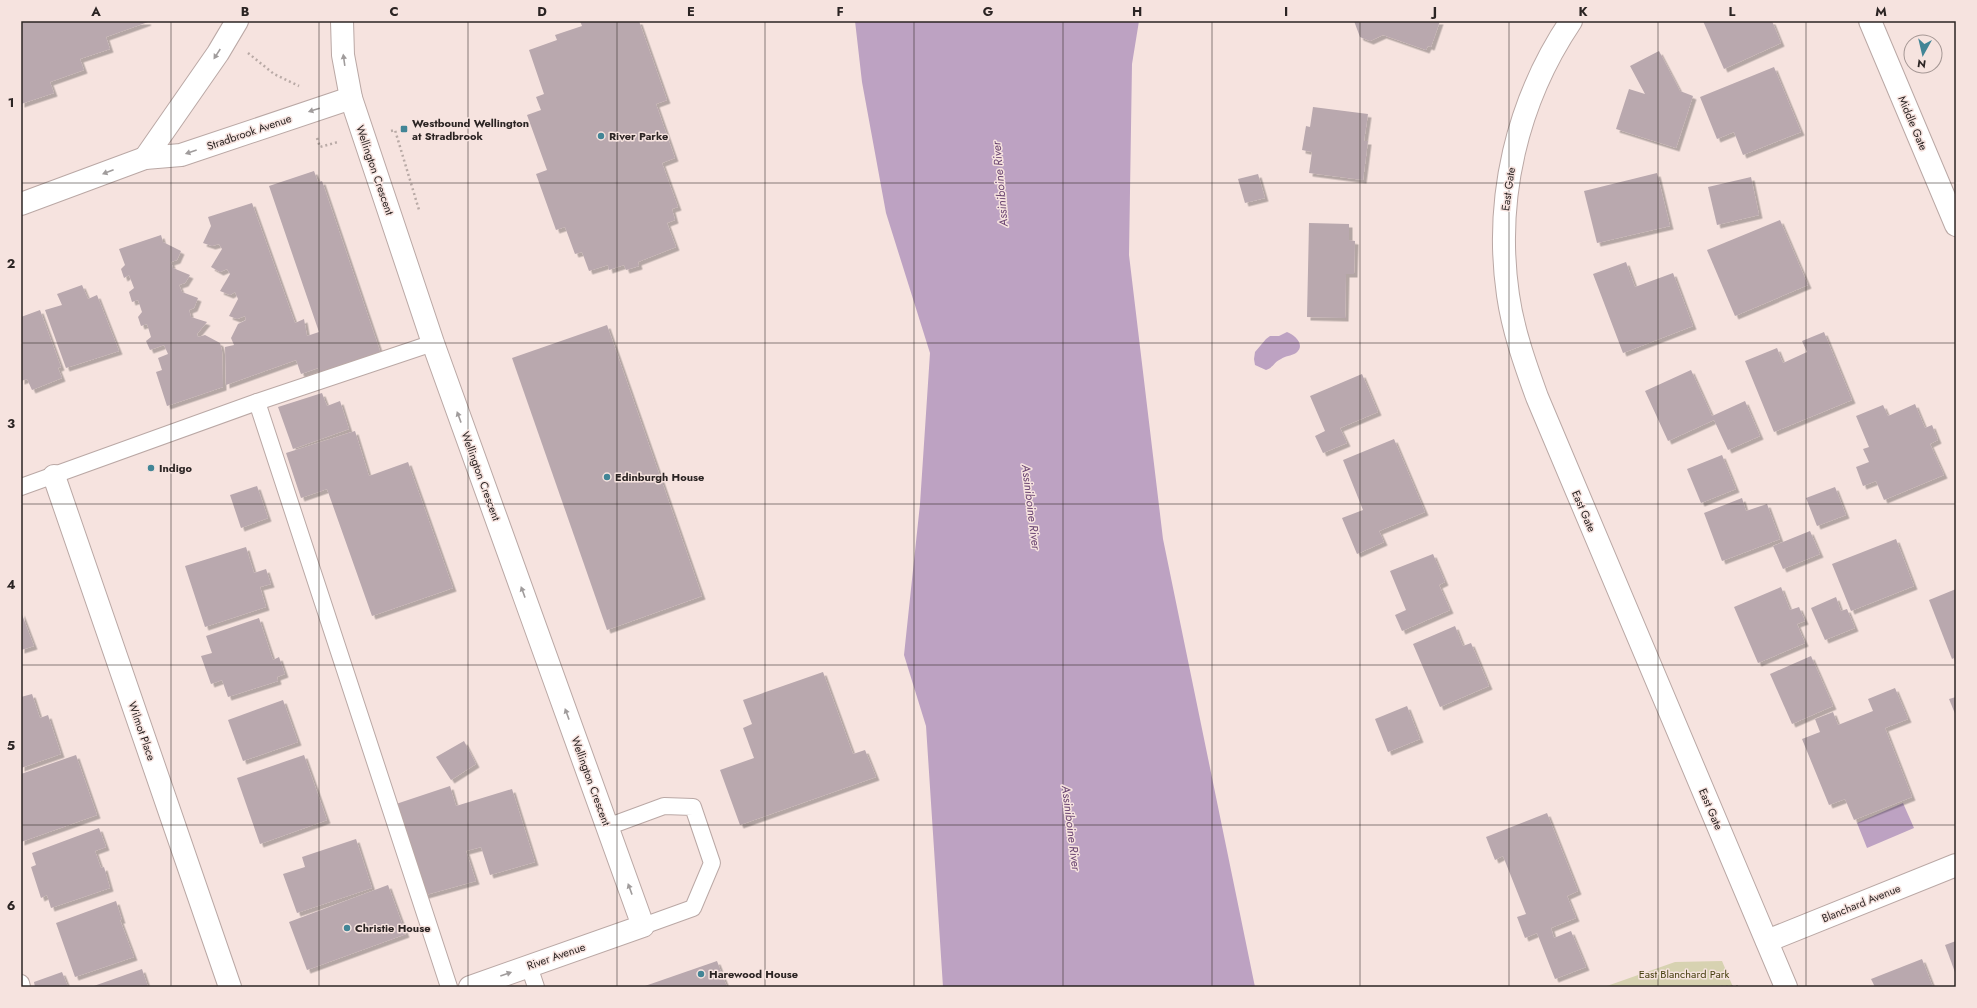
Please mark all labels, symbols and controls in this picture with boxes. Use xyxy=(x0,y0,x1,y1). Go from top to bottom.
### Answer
text: A xyxy=(90,2,101,21)
text: B xyxy=(241,2,250,21)
text: C xyxy=(389,2,399,21)
text: D xyxy=(537,2,547,21)
text: E xyxy=(687,2,695,21)
text: F xyxy=(836,2,844,21)
text: G xyxy=(983,2,994,21)
text: H xyxy=(1132,2,1142,21)
text: I xyxy=(1284,2,1288,21)
text: J xyxy=(1430,2,1437,21)
text: K xyxy=(1578,2,1588,21)
text: L xyxy=(1729,2,1736,21)
text: M xyxy=(1875,2,1887,21)
north arrow xyxy=(1903,34,1943,74)
one-way arrow xyxy=(214,49,221,60)
one-way arrow xyxy=(341,54,347,66)
text: N xyxy=(1916,55,1927,72)
text: 1 xyxy=(8,93,14,112)
street label: Middle Gate xyxy=(1894,93,1932,153)
one-way arrow xyxy=(307,108,319,114)
street label: Stradbrook Avenue xyxy=(205,110,294,154)
place label: Westbound Wellington at Stradbrook xyxy=(412,115,529,144)
street label: Wellington Crescent xyxy=(352,123,398,217)
marker: Westbound Wellington at Stradbrook xyxy=(399,124,409,134)
place label: River Parke xyxy=(609,128,668,144)
marker: River Parke xyxy=(596,131,606,141)
water label: Assiniboine River xyxy=(987,140,1013,228)
one-way arrow xyxy=(184,149,196,155)
street label: East Gate xyxy=(1497,166,1519,212)
one-way arrow xyxy=(102,169,114,175)
text: 2 xyxy=(7,254,15,273)
one-way arrow xyxy=(456,411,462,423)
text: 3 xyxy=(7,414,15,433)
street label: Wellington Crescent xyxy=(457,429,505,523)
place label: Indigo xyxy=(159,460,192,476)
marker: Indigo xyxy=(146,463,156,473)
water label: Assiniboine River xyxy=(1017,463,1045,551)
place label: Edinburgh House xyxy=(615,469,704,485)
marker: Edinburgh House xyxy=(602,472,612,482)
street label: East Gate xyxy=(1568,488,1600,535)
text: 4 xyxy=(6,575,16,594)
one-way arrow xyxy=(519,586,525,598)
street label: Wilmot Place xyxy=(124,699,160,763)
one-way arrow xyxy=(563,708,569,720)
street label: Wellington Crescent xyxy=(567,734,615,828)
text: 5 xyxy=(7,736,15,755)
water label: Assiniboine River xyxy=(1057,784,1085,872)
street label: East Gate xyxy=(1695,786,1727,833)
street label: Blanchard Avenue xyxy=(1819,880,1903,926)
one-way arrow xyxy=(627,883,633,895)
text: 6 xyxy=(7,896,16,915)
place label: Christie House xyxy=(355,920,430,936)
marker: Christie House xyxy=(342,923,352,933)
street label: River Avenue xyxy=(525,938,588,973)
place label: Harewood House xyxy=(709,966,798,982)
park label: East Blanchard Park xyxy=(1639,966,1730,982)
marker: Harewood House xyxy=(696,969,706,979)
one-way arrow xyxy=(501,971,513,977)

